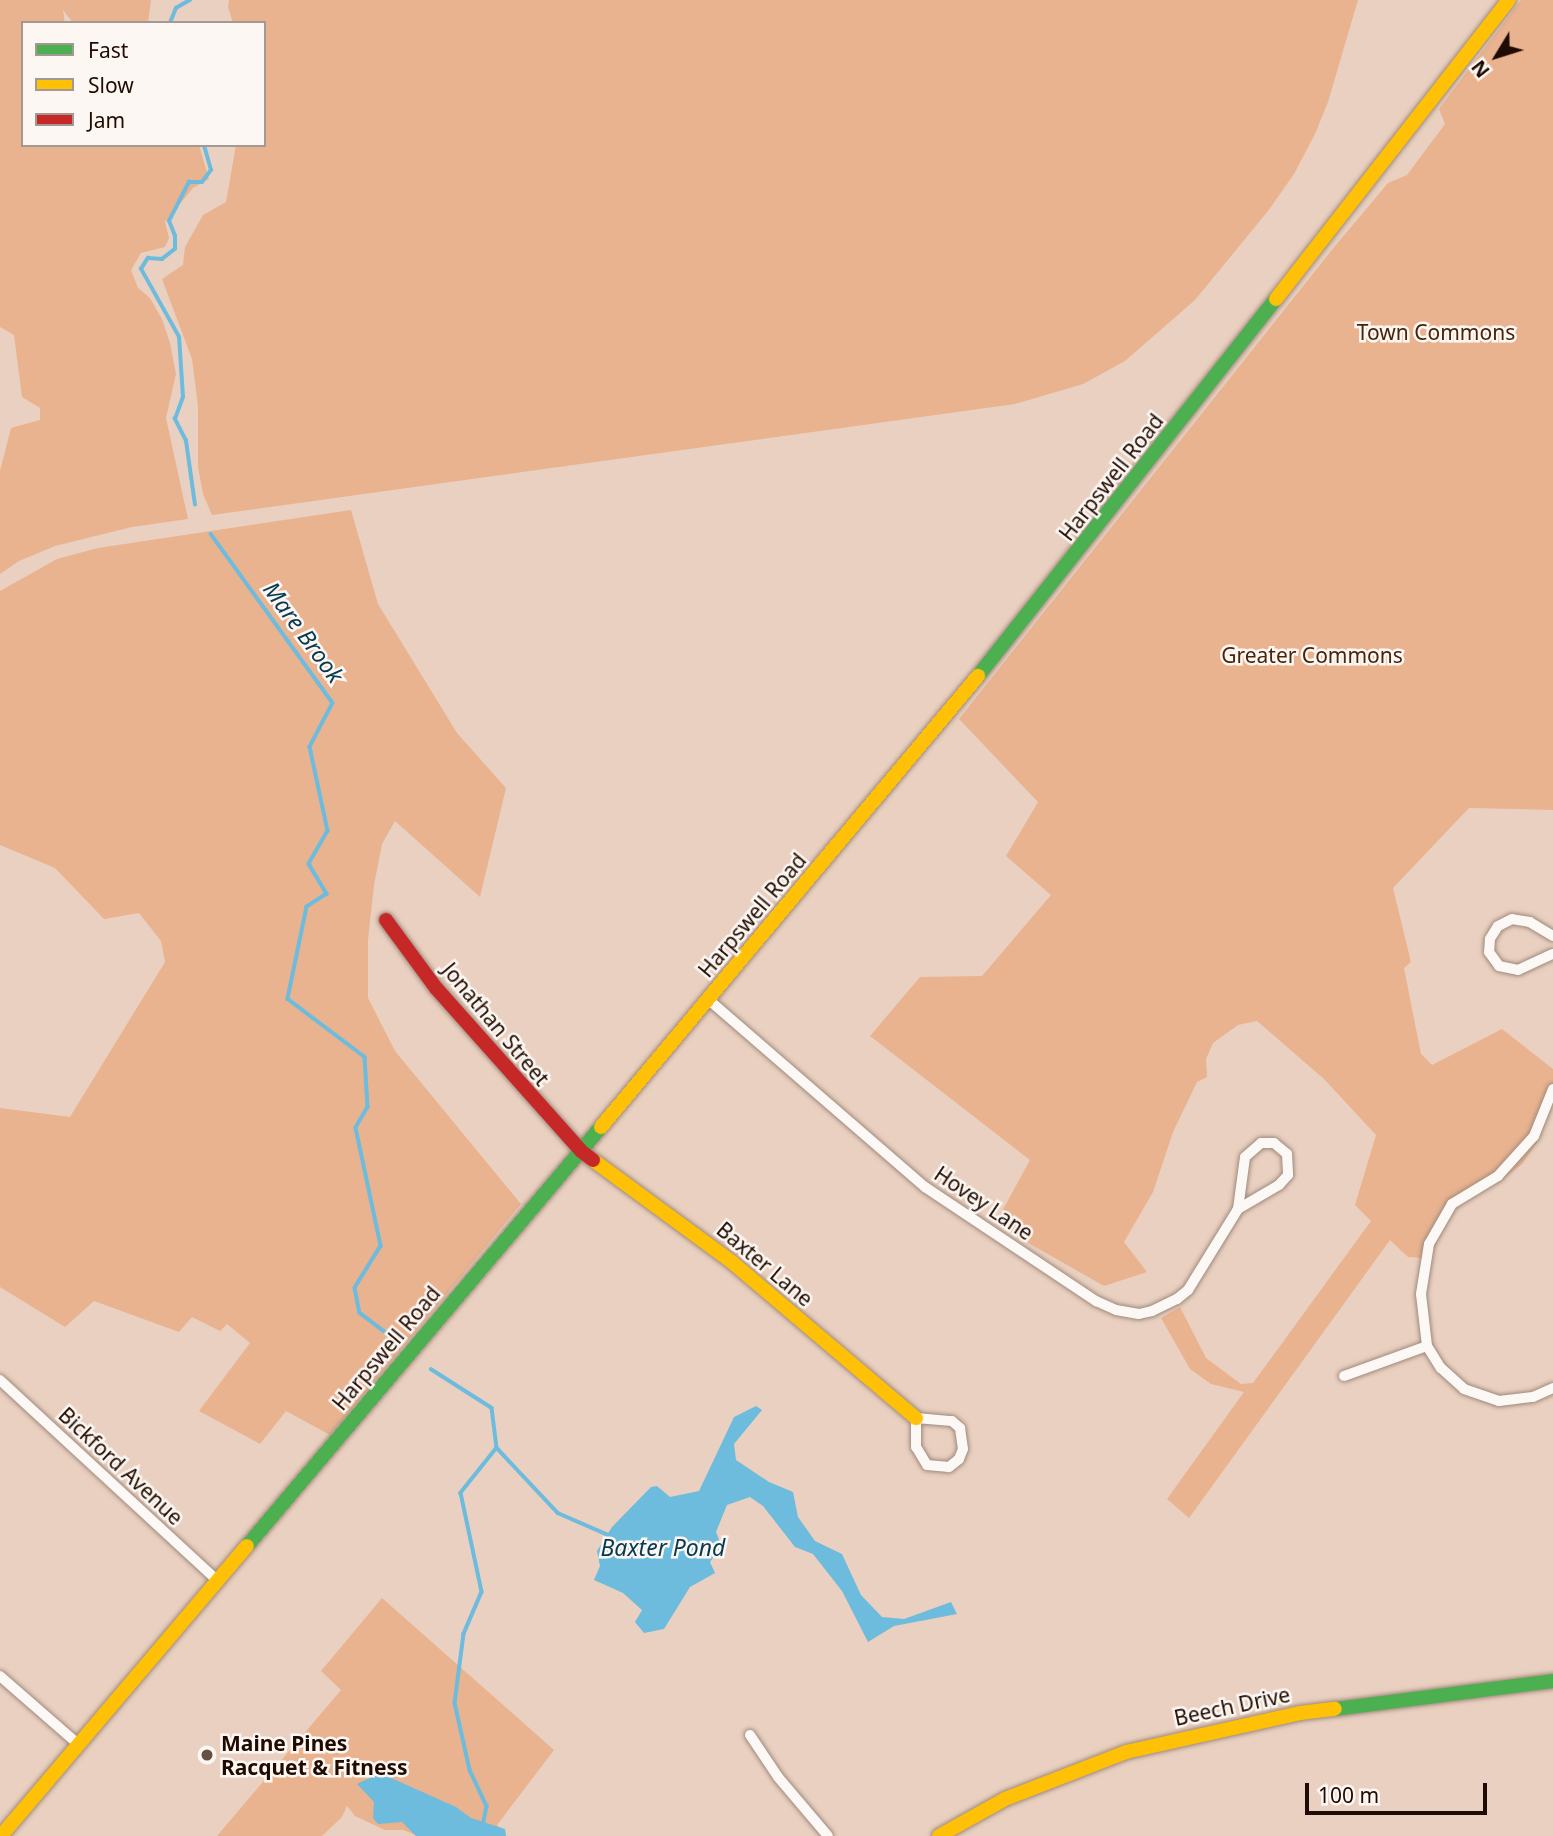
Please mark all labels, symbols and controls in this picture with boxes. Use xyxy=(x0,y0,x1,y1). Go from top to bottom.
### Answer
legend xyxy=(21,21,266,147)
north arrow xyxy=(1462,21,1532,91)
text: Fast xyxy=(88,36,128,64)
text: N xyxy=(1465,55,1495,83)
text: Slow xyxy=(88,71,134,99)
text: Jam xyxy=(88,106,125,134)
park label: Town Commons xyxy=(1357,319,1515,345)
street label: Harpswell Road xyxy=(1054,409,1168,545)
water label: Mare Brook xyxy=(258,576,350,688)
park label: Greater Commons xyxy=(1221,642,1403,668)
street label: Harpswell Road xyxy=(693,848,811,982)
street label: Jonathan Street xyxy=(437,957,555,1091)
street label: Hovey Lane xyxy=(930,1161,1038,1245)
street label: Baxter Lane xyxy=(712,1217,818,1311)
street label: Harpswell Road xyxy=(327,1281,445,1415)
street label: Bickford Avenue xyxy=(54,1402,188,1530)
water label: Baxter Pond xyxy=(601,1533,725,1561)
street label: Beech Drive xyxy=(1172,1681,1292,1731)
place label: Maine Pines Racquet & Fitness xyxy=(221,1730,408,1780)
marker: Maine Pines Racquet & Fitness xyxy=(199,1747,215,1763)
scale bar xyxy=(1308,1770,1490,1814)
text: 100 m xyxy=(1318,1781,1379,1809)

